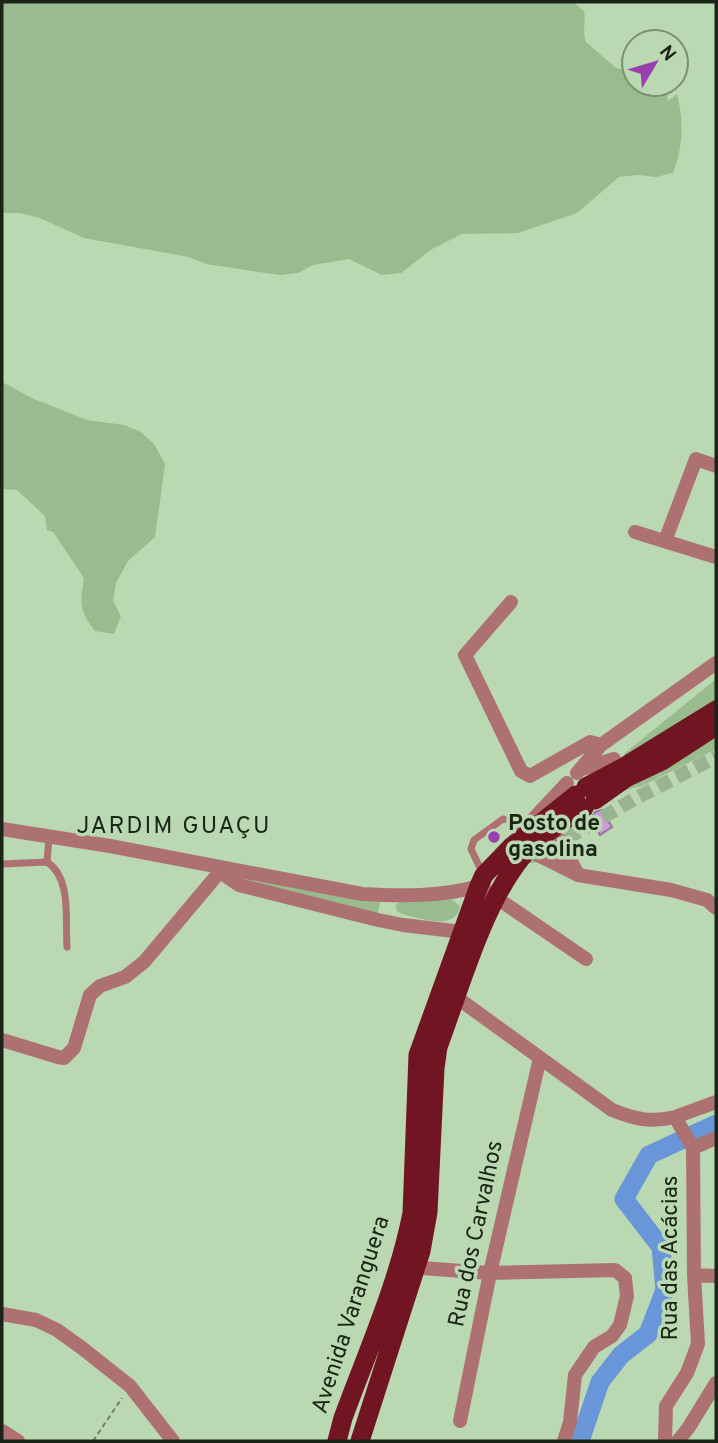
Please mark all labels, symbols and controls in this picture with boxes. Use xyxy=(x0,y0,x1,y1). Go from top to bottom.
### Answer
north arrow xyxy=(620,28,690,98)
text: N xyxy=(653,41,680,67)
place label: Posto de gasolina xyxy=(508,810,600,865)
district label: JARDIM GUAÇU xyxy=(76,812,272,842)
marker: Posto de gasolina xyxy=(486,829,502,845)
street label: Rua dos Carvalhos xyxy=(443,1138,511,1330)
street label: Rua das Acácias xyxy=(657,1175,686,1341)
street label: Avenida Varanguera xyxy=(306,1213,398,1417)

